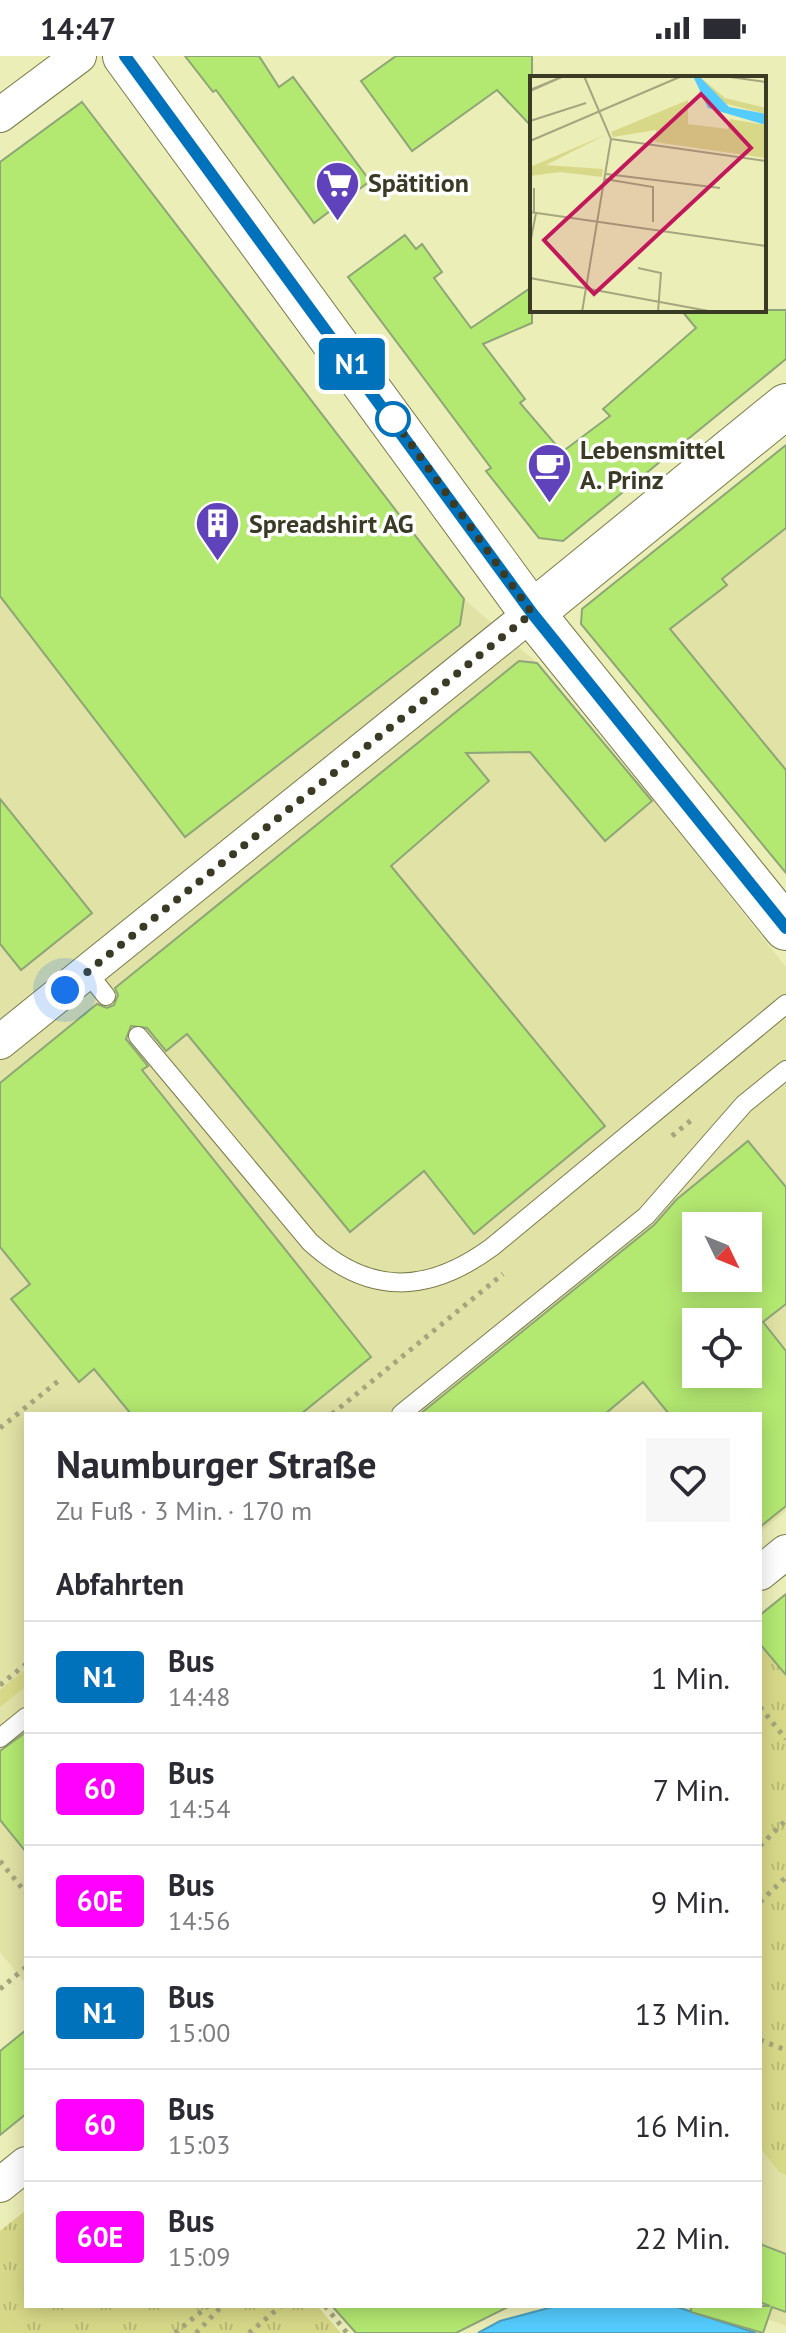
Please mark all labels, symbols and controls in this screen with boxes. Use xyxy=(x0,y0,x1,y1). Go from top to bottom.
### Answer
text: 14:47 xyxy=(40,9,116,48)
inset map xyxy=(530,76,766,312)
supermarket icon: Spätition xyxy=(313,159,361,222)
place label: Spätition xyxy=(368,166,469,199)
line badge: N1 xyxy=(316,338,388,390)
text: N1 xyxy=(335,345,369,382)
unlabelled marker xyxy=(376,402,410,436)
place label: Lebensmittel A. Prinz xyxy=(580,433,725,496)
cafe icon: Lebensmittel A. Prinz xyxy=(525,441,573,504)
building icon: Spreadshirt AG xyxy=(194,500,242,563)
place label: Spreadshirt AG xyxy=(249,507,413,540)
your location xyxy=(45,970,85,1010)
north arrow xyxy=(682,1212,762,1292)
map controls xyxy=(682,1212,762,1388)
button: locate xyxy=(682,1308,762,1388)
button: heart xyxy=(646,1438,730,1522)
text: Naumburger Straße xyxy=(56,1439,376,1488)
text: Zu Fuß · 3 Min. · 170 m xyxy=(56,1494,312,1527)
text: Abfahrten xyxy=(56,1564,184,1603)
text: Bus xyxy=(168,1641,215,1680)
text: N1 xyxy=(83,1658,117,1695)
text: 1 Min. xyxy=(651,1658,730,1697)
text: 14:48 xyxy=(168,1680,230,1713)
text: Bus xyxy=(168,1753,215,1792)
text: 60 xyxy=(84,1770,116,1807)
text: 7 Min. xyxy=(653,1770,730,1809)
text: 14:54 xyxy=(168,1792,230,1825)
text: Bus xyxy=(168,1865,215,1904)
text: 60E xyxy=(77,1882,123,1919)
text: 9 Min. xyxy=(651,1882,730,1921)
text: 14:56 xyxy=(168,1904,230,1937)
text: Bus xyxy=(168,1977,215,2016)
text: N1 xyxy=(83,1994,117,2031)
text: 13 Min. xyxy=(635,1994,730,2033)
text: 15:00 xyxy=(168,2016,230,2049)
text: Bus xyxy=(168,2089,215,2128)
text: 60 xyxy=(84,2106,116,2143)
text: 16 Min. xyxy=(635,2106,730,2145)
text: 15:03 xyxy=(168,2128,230,2161)
text: Bus xyxy=(168,2201,215,2240)
text: 60E xyxy=(77,2218,123,2255)
text: 22 Min. xyxy=(635,2218,730,2257)
text: 15:09 xyxy=(168,2240,230,2273)

